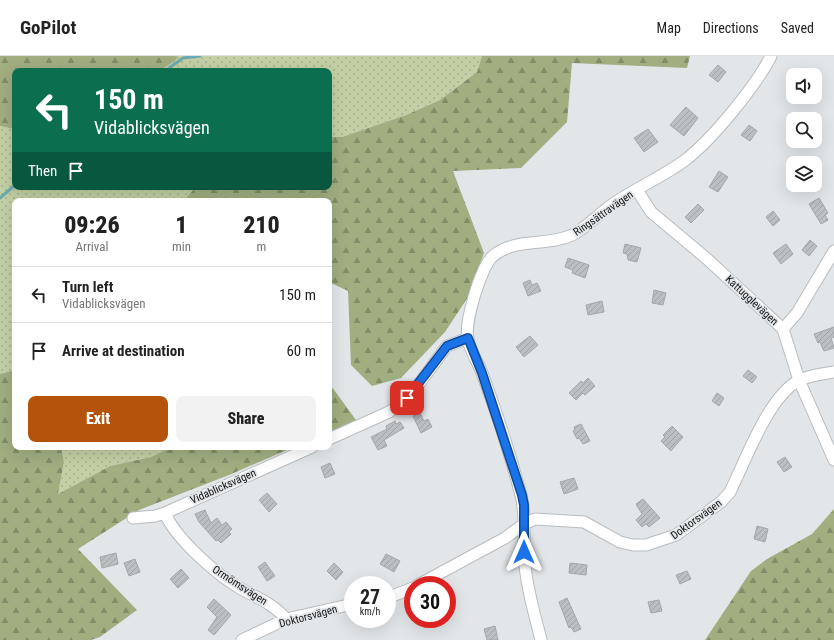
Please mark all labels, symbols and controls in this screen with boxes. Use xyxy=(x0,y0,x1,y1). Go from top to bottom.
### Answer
text: GoPilot xyxy=(20,16,76,39)
text: Map xyxy=(657,20,681,36)
text: Directions xyxy=(703,20,759,36)
text: Saved xyxy=(781,20,814,36)
map controls xyxy=(786,68,822,192)
button: sound xyxy=(786,68,822,104)
text: 150 m xyxy=(94,83,164,116)
icon: left xyxy=(28,84,80,136)
button: search xyxy=(786,112,822,148)
text: Vidablicksvägen xyxy=(94,117,210,138)
button: layers xyxy=(786,156,822,192)
icon: arrive xyxy=(65,160,87,182)
text: Then xyxy=(28,162,57,180)
street label: Ringsättravägen xyxy=(571,188,636,239)
text: 09:26 xyxy=(64,211,120,239)
text: 1 xyxy=(175,211,188,239)
text: 210 xyxy=(243,211,280,239)
text: Arrival xyxy=(75,239,109,254)
text: min xyxy=(172,239,191,254)
text: m xyxy=(257,239,266,254)
street label: Kattugglevägen xyxy=(723,273,781,328)
text: Turn left xyxy=(62,278,113,296)
icon: left xyxy=(28,284,50,306)
text: 150 m xyxy=(279,286,316,304)
text: Vidablicksvägen xyxy=(62,296,146,311)
icon: arrive xyxy=(28,340,50,362)
text: Arrive at destination xyxy=(62,342,185,360)
text: 60 m xyxy=(286,342,316,360)
pin xyxy=(390,381,424,415)
icon: arrive xyxy=(396,387,418,409)
button: Exit xyxy=(28,396,168,442)
button: Share xyxy=(176,396,316,442)
street label: Vidablicksvägen xyxy=(188,466,258,507)
street label: Doktorsvägen xyxy=(668,497,724,542)
position arrow xyxy=(503,531,545,573)
street label: Ormömsvägen xyxy=(210,563,270,608)
speed limit sign: 30 xyxy=(404,576,456,628)
text: 27 xyxy=(360,585,380,609)
street label: Doktorsvägen xyxy=(278,602,339,630)
text: km/h xyxy=(360,606,380,617)

